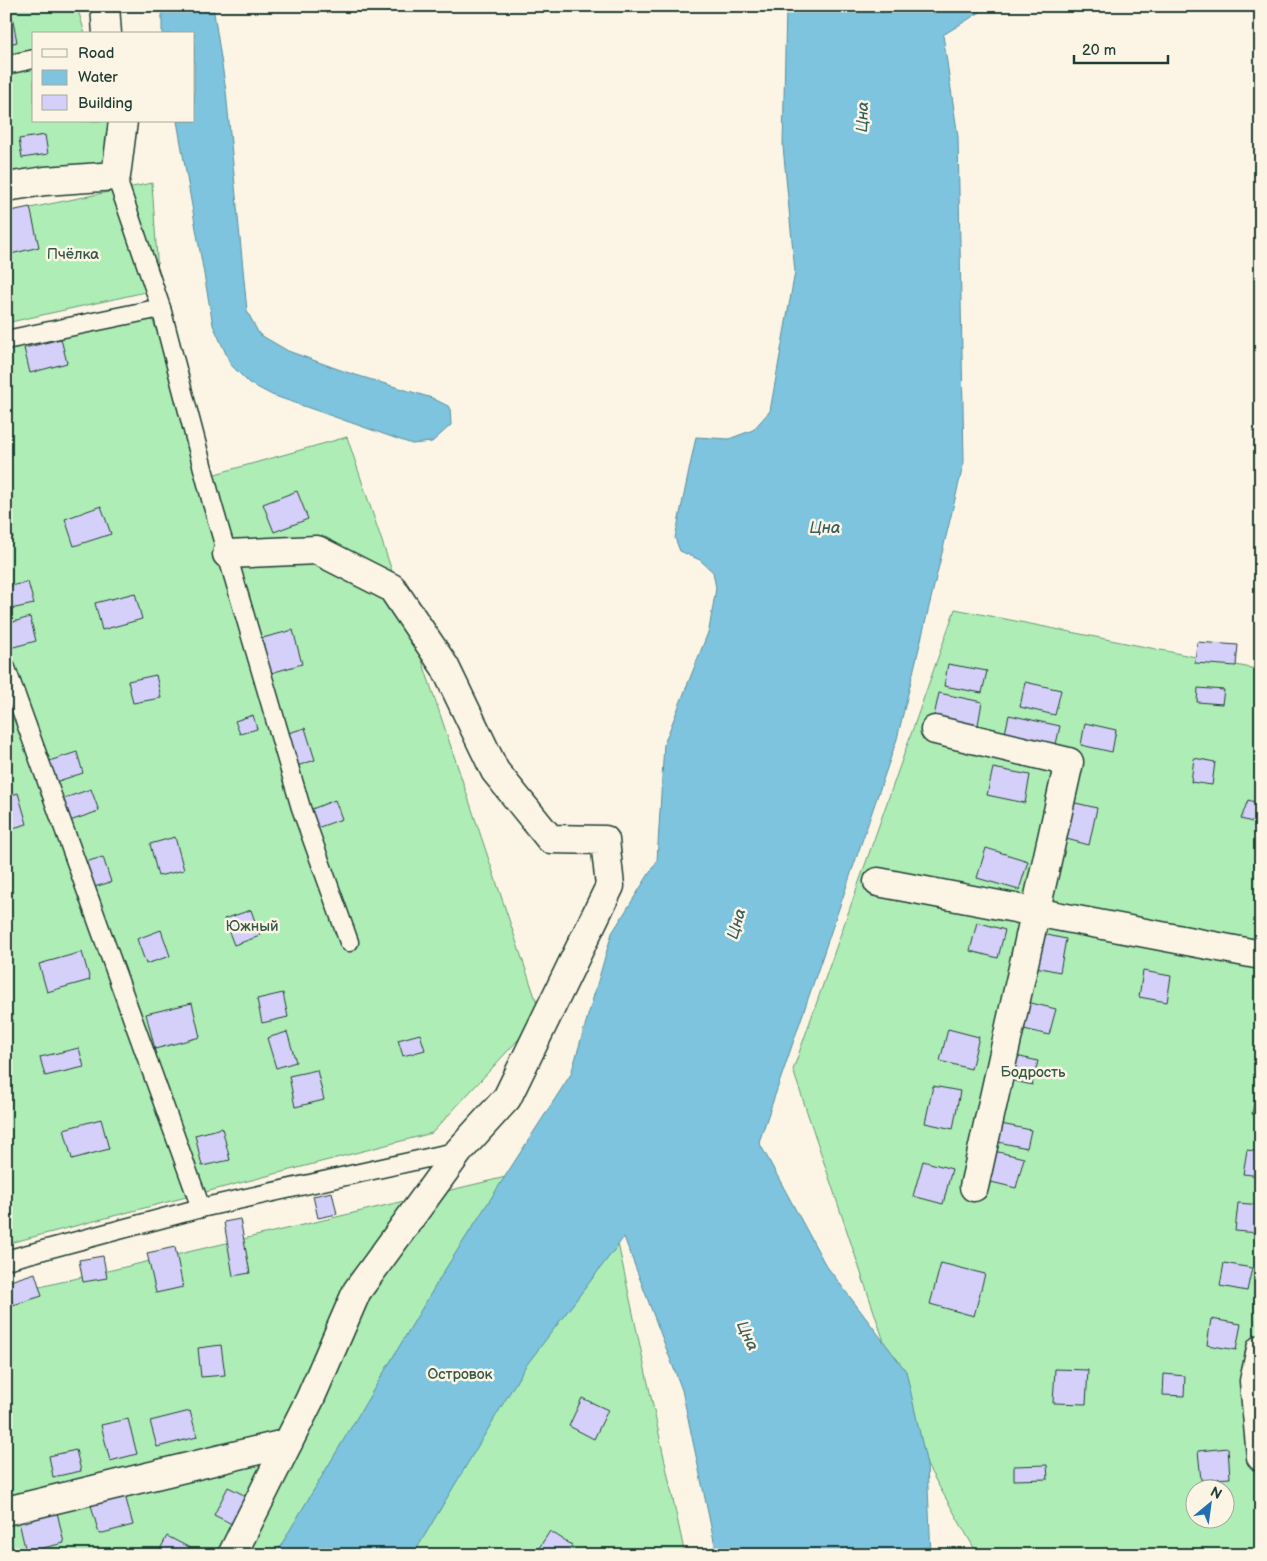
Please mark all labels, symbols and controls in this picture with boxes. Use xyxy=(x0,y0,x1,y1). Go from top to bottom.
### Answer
legend xyxy=(32,32,195,122)
scale bar xyxy=(1074,32,1168,64)
text: 20 m xyxy=(1082,41,1116,60)
text: Road xyxy=(78,44,114,63)
text: Water xyxy=(78,68,118,87)
text: Building xyxy=(78,94,133,113)
water label: Цна xyxy=(853,101,873,133)
park label: Пчёлка xyxy=(47,245,99,264)
water label: Цна xyxy=(810,519,840,538)
water label: Цна xyxy=(724,907,750,941)
park label: Южный xyxy=(226,917,279,936)
park label: Бодрость xyxy=(1001,1063,1066,1082)
water label: Цна xyxy=(732,1318,762,1354)
park label: Островок xyxy=(427,1365,493,1384)
north arrow xyxy=(1184,1478,1234,1528)
text: N xyxy=(1207,1483,1225,1503)

